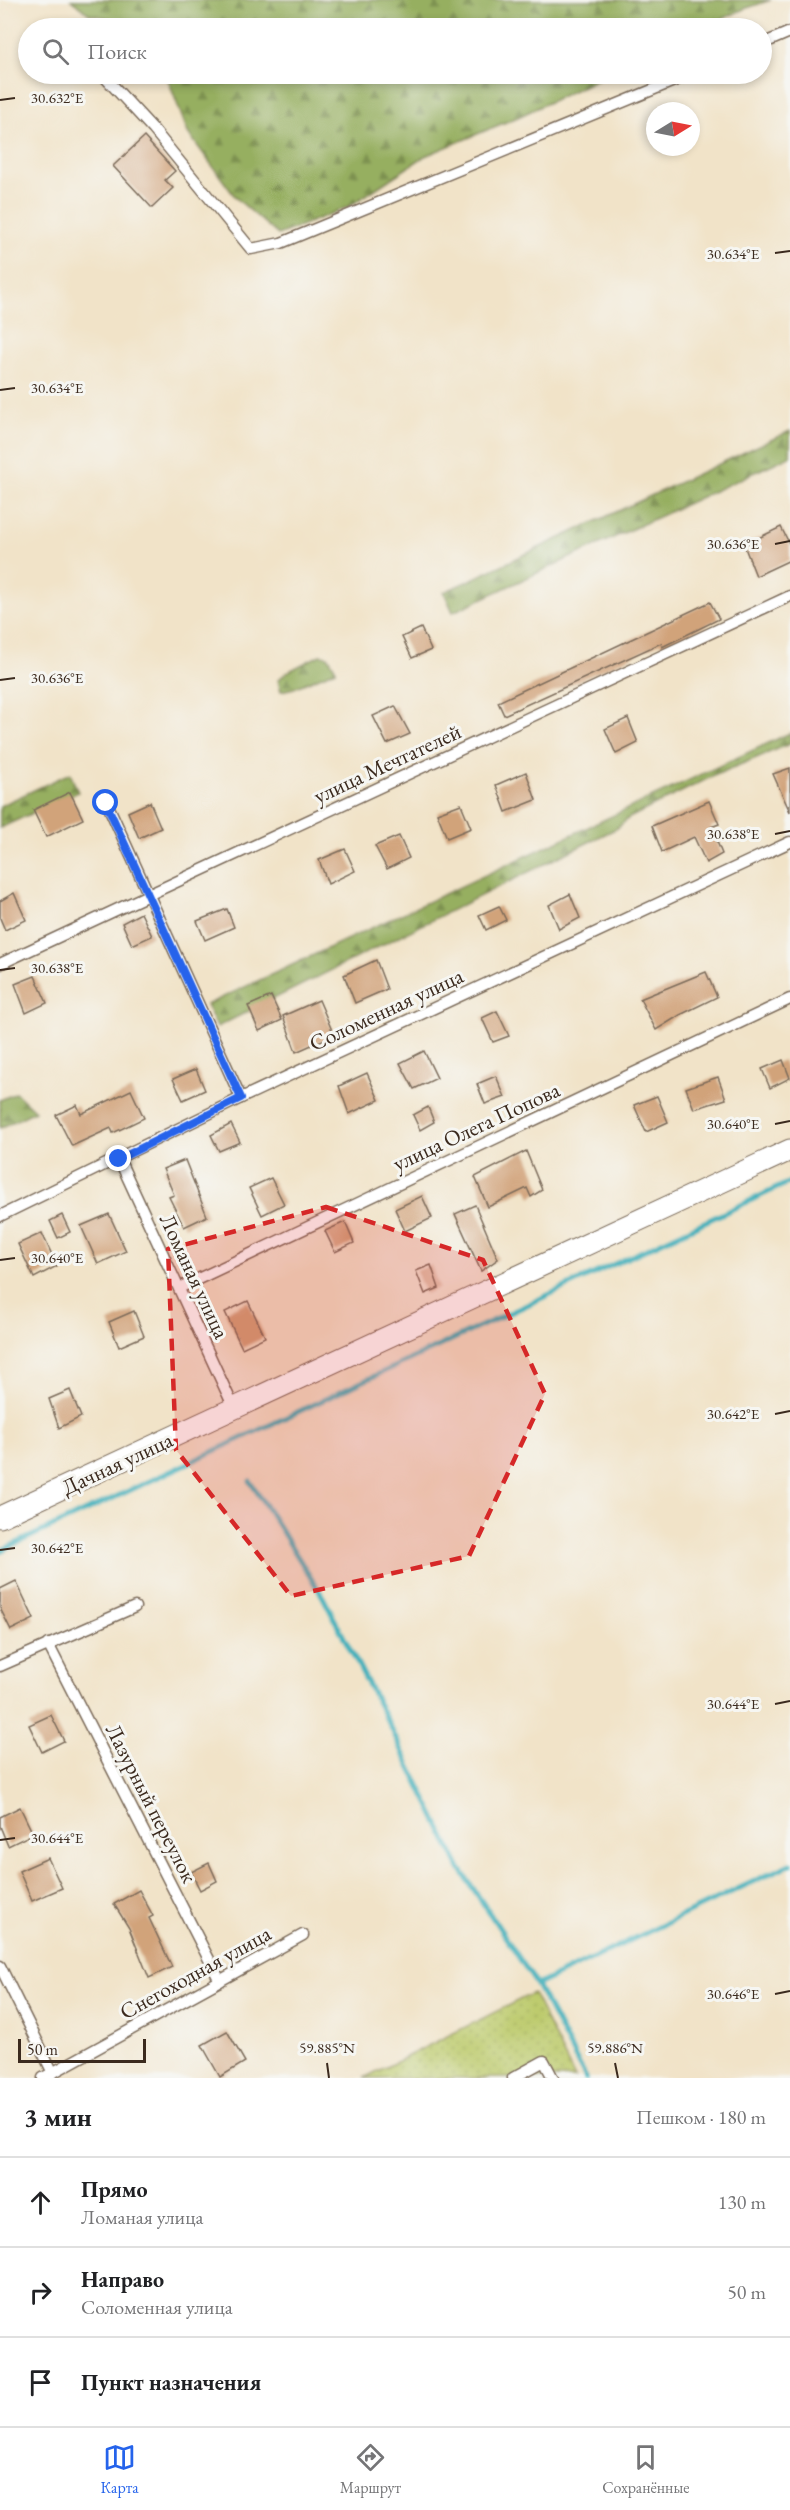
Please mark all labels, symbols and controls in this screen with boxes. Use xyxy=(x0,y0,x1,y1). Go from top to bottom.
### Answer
search box xyxy=(18,18,772,84)
icon: search xyxy=(39,35,72,68)
text: Поиск xyxy=(87,37,147,66)
text: 30.632°E xyxy=(31,88,84,107)
north arrow xyxy=(646,102,700,156)
text: 30.634°E xyxy=(707,244,760,263)
text: 30.634°E xyxy=(31,378,84,397)
text: 30.636°E xyxy=(707,534,760,553)
text: 30.636°E xyxy=(31,668,84,687)
street label: улица Мечтателей xyxy=(309,716,466,810)
route start xyxy=(92,789,118,815)
text: 30.638°E xyxy=(707,824,760,843)
text: 30.638°E xyxy=(31,958,84,977)
street label: Соломенная улица xyxy=(304,961,468,1058)
street label: улица Олега Попова xyxy=(388,1075,565,1178)
text: 30.640°E xyxy=(707,1114,760,1133)
route end xyxy=(105,1145,131,1171)
street label: Ломаная улица xyxy=(153,1209,236,1344)
text: 30.640°E xyxy=(31,1248,84,1267)
text: 30.642°E xyxy=(707,1404,760,1423)
street label: Дачная улица xyxy=(57,1425,178,1502)
text: 30.642°E xyxy=(31,1538,84,1557)
text: 30.644°E xyxy=(707,1694,760,1713)
street label: Лазурный переулок xyxy=(99,1719,204,1888)
text: 30.644°E xyxy=(31,1828,84,1847)
street label: Снегоходная улица xyxy=(114,1919,276,2026)
text: 30.646°E xyxy=(707,1984,760,2003)
scale bar xyxy=(18,2036,146,2064)
text: 59.885°N xyxy=(299,2038,355,2057)
text: 59.886°N xyxy=(587,2038,643,2057)
text: 50 m xyxy=(27,2039,58,2060)
text: 3 мин xyxy=(24,2100,92,2134)
text: Пешком · 180 m xyxy=(636,2104,766,2130)
text: Прямо xyxy=(81,2175,148,2204)
icon: ahead xyxy=(24,2186,57,2219)
text: 130 m xyxy=(718,2189,766,2215)
text: Ломаная улица xyxy=(81,2204,203,2230)
text: Направо xyxy=(81,2265,164,2294)
icon: right xyxy=(24,2276,57,2309)
text: 50 m xyxy=(727,2279,766,2305)
text: Соломенная улица xyxy=(81,2294,233,2320)
icon: arrive xyxy=(24,2366,57,2399)
text: Пункт назначения xyxy=(81,2368,261,2397)
tab: Карта xyxy=(101,2441,139,2498)
tab: Маршрут xyxy=(340,2441,401,2498)
tab: Сохранённые xyxy=(602,2441,689,2498)

